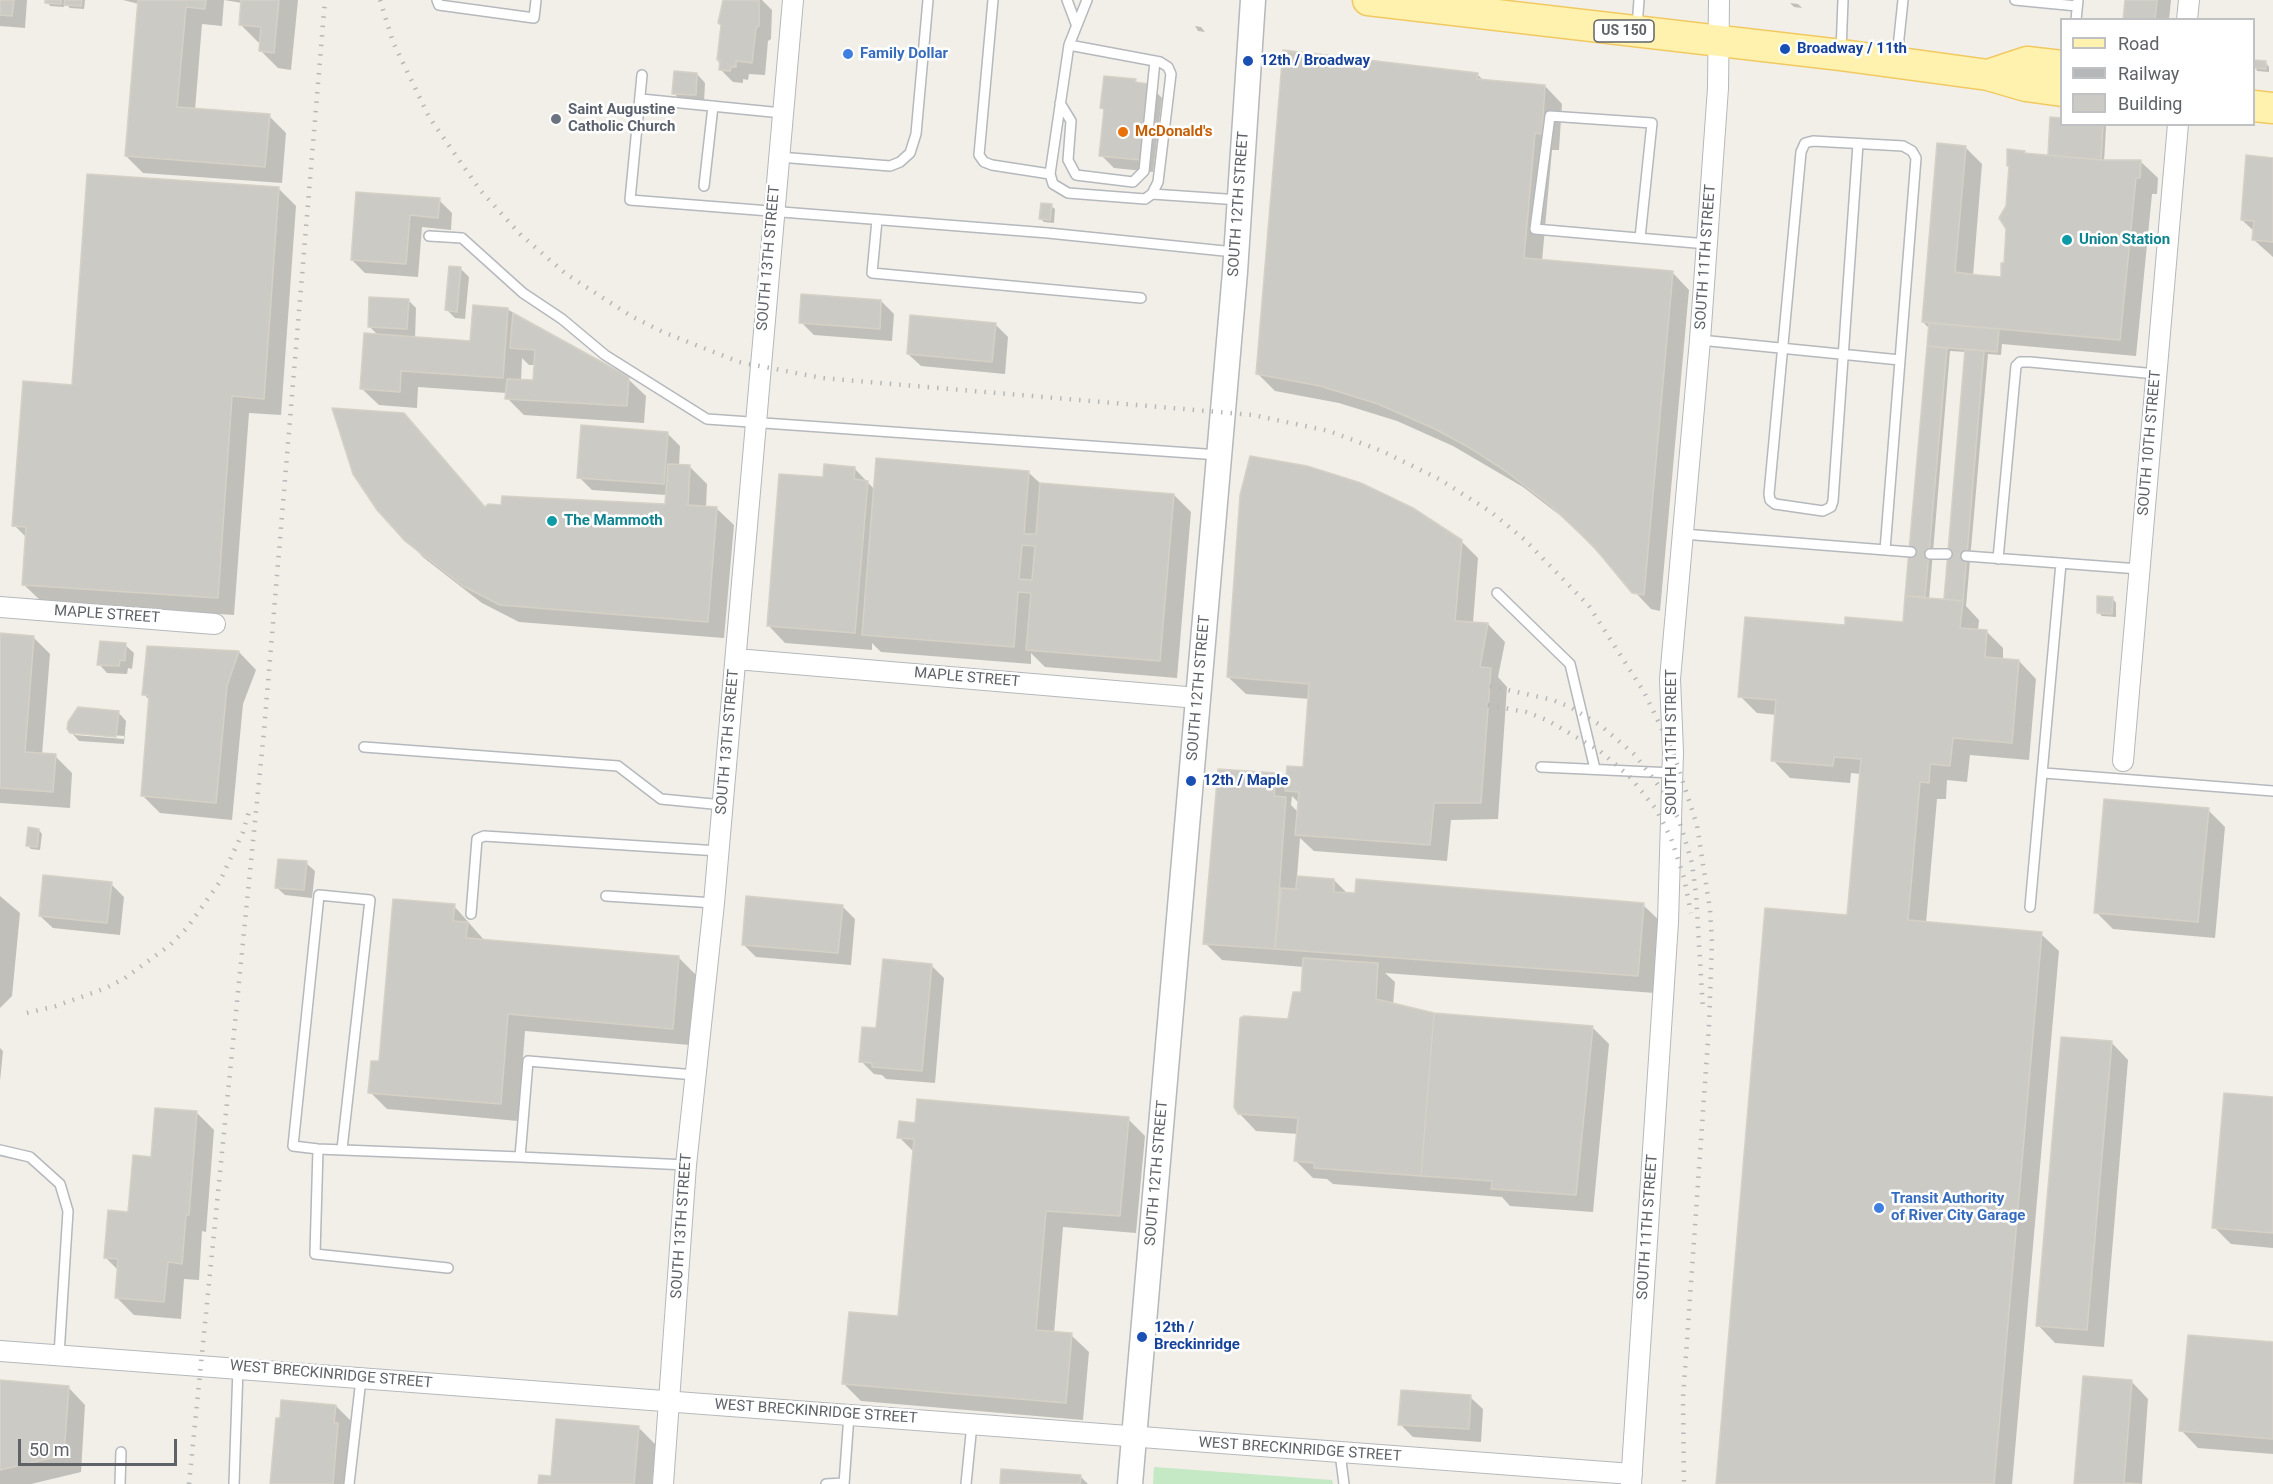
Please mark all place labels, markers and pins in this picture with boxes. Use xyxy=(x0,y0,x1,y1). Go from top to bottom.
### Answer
place label: Broadway / 11th xyxy=(1797,40,1907,58)
marker: Broadway / 11th xyxy=(1778,42,1792,56)
place label: Family Dollar xyxy=(860,45,948,63)
marker: Family Dollar xyxy=(841,47,855,61)
place label: 12th / Broadway xyxy=(1260,52,1370,70)
marker: 12th / Broadway xyxy=(1241,54,1255,68)
place label: Saint Augustine Catholic Church xyxy=(568,101,675,136)
marker: Saint Augustine Catholic Church xyxy=(549,112,563,126)
place label: McDonald's xyxy=(1135,123,1212,141)
marker: McDonald's xyxy=(1116,125,1130,139)
place label: Union Station xyxy=(2079,231,2170,249)
marker: Union Station xyxy=(2060,233,2074,247)
place label: The Mammoth xyxy=(564,512,663,530)
marker: The Mammoth xyxy=(545,514,559,528)
place label: 12th / Maple xyxy=(1203,772,1288,790)
marker: 12th / Maple xyxy=(1184,774,1198,788)
place label: Transit Authority of River City Garage xyxy=(1891,1190,2025,1225)
marker: Transit Authority of River City Garage xyxy=(1872,1201,1886,1215)
place label: 12th / Breckinridge xyxy=(1154,1319,1240,1354)
marker: 12th / Breckinridge xyxy=(1135,1330,1149,1344)

